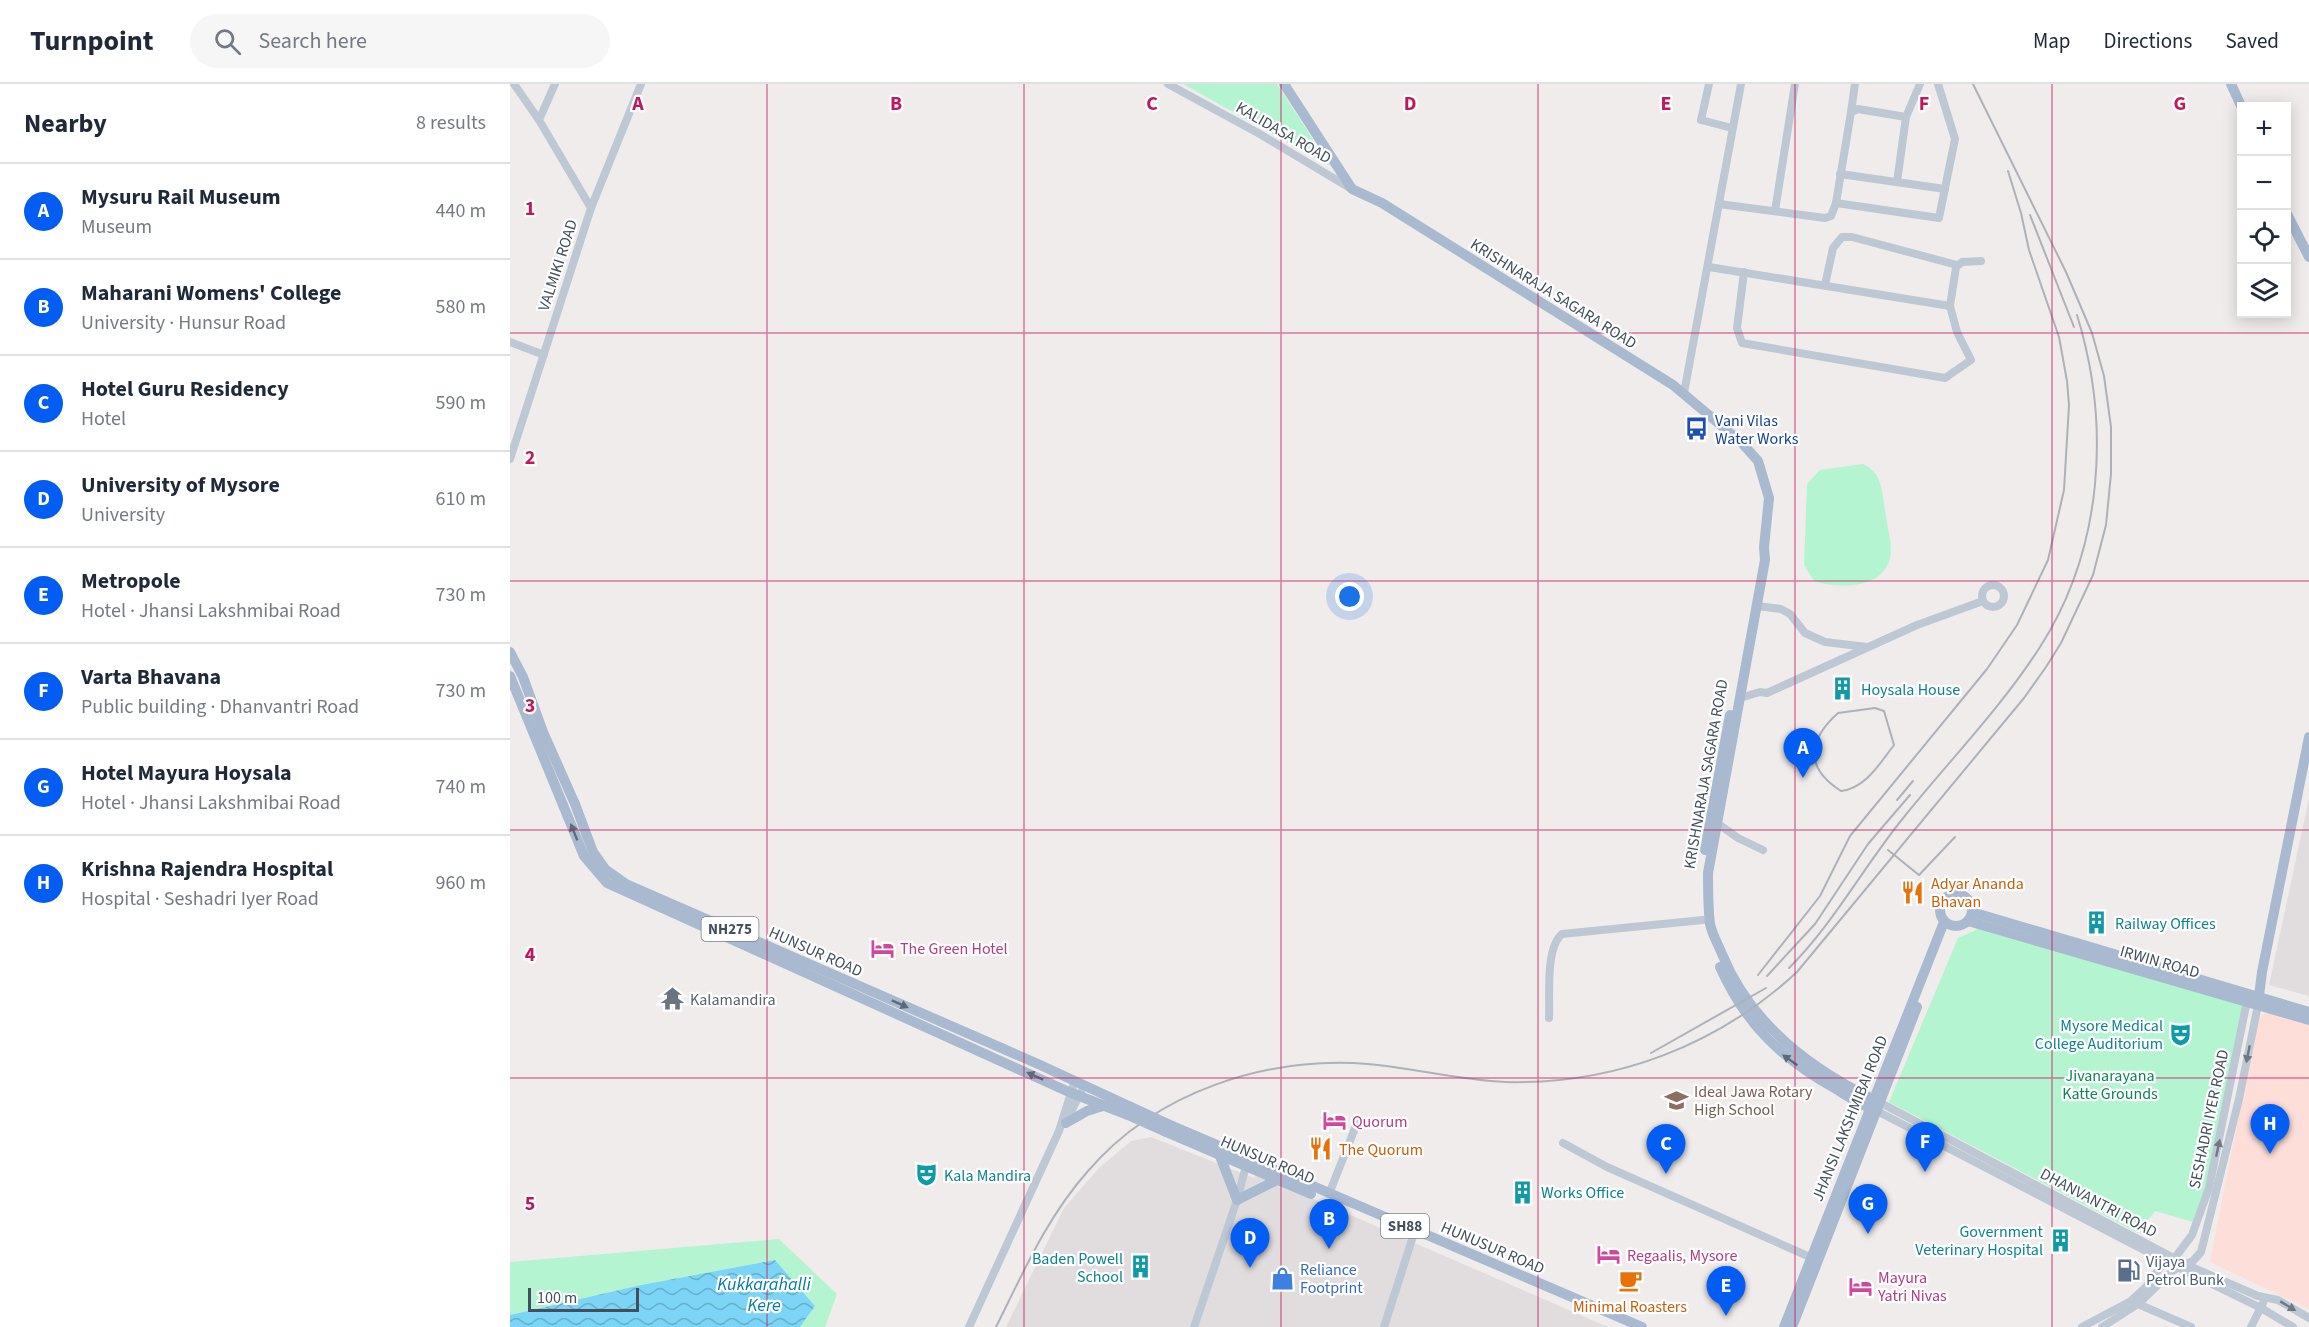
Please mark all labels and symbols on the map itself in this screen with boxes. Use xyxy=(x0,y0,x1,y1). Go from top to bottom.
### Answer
text: A xyxy=(631,90,644,118)
text: B xyxy=(890,90,902,118)
text: C xyxy=(1146,90,1158,118)
text: D xyxy=(1404,90,1416,118)
text: E xyxy=(1661,90,1671,118)
text: F xyxy=(1919,90,1929,118)
text: G xyxy=(2174,90,2186,118)
street label: KALIDASA ROAD xyxy=(1232,97,1335,169)
text: 1 xyxy=(525,195,535,223)
street label: VALMIKI ROAD xyxy=(533,217,583,314)
street label: KRISHNARAJA SAGARA ROAD xyxy=(1466,234,1641,354)
place label: Vani Vilas Water Works xyxy=(1715,410,1799,450)
bus stop icon: Vani Vilas Water Works xyxy=(1684,416,1710,442)
text: 2 xyxy=(525,444,535,472)
your location xyxy=(1335,582,1364,611)
building icon: Hoysala House xyxy=(1830,676,1856,702)
street label: KRISHNARAJA SAGARA ROAD xyxy=(1678,677,1734,871)
place label: Hoysala House xyxy=(1861,679,1960,701)
text: 3 xyxy=(525,692,535,720)
pin: A xyxy=(1784,728,1822,778)
one-way arrow xyxy=(569,823,579,841)
place label: Adyar Ananda Bhavan xyxy=(1931,873,2024,913)
restaurant icon: Adyar Ananda Bhavan xyxy=(1900,879,1926,905)
building icon: Railway Offices xyxy=(2084,910,2110,936)
place label: Railway Offices xyxy=(2115,913,2216,935)
road number: NH275 xyxy=(702,917,758,941)
street label: HUNSUR ROAD xyxy=(765,921,866,982)
hotel icon: The Green Hotel xyxy=(869,935,895,961)
place label: The Green Hotel xyxy=(900,938,1008,960)
street label: IRWIN ROAD xyxy=(2117,940,2202,984)
text: 4 xyxy=(525,941,536,969)
temple icon: Kalamandira xyxy=(659,986,685,1012)
place label: Kalamandira xyxy=(690,989,776,1011)
one-way arrow xyxy=(891,999,909,1009)
place label: Mysore Medical College Auditorium xyxy=(2035,1015,2163,1055)
theatre icon: Mysore Medical College Auditorium xyxy=(2168,1021,2194,1047)
street label: JHANSI LAKSHMIBAI ROAD xyxy=(1807,1032,1893,1205)
one-way arrow xyxy=(2243,1044,2252,1063)
street label: SESHADRI IYER ROAD xyxy=(2183,1047,2234,1191)
one-way arrow xyxy=(1783,1055,1798,1067)
park label: Jivanarayana Katte Grounds xyxy=(2062,1065,2158,1105)
one-way arrow xyxy=(1027,1072,1044,1081)
place label: Ideal Jawa Rotary High School xyxy=(1694,1081,1813,1121)
school or university icon: Ideal Jawa Rotary High School xyxy=(1663,1087,1689,1113)
pin: H xyxy=(2250,1104,2290,1154)
hotel icon: Quorum xyxy=(1321,1108,1347,1134)
place label: Quorum xyxy=(1352,1111,1408,1133)
pin: F xyxy=(1906,1122,1944,1172)
pin: C xyxy=(1646,1124,1686,1174)
street label: HUNSUR ROAD xyxy=(1217,1130,1318,1190)
restaurant icon: The Quorum xyxy=(1308,1136,1334,1162)
one-way arrow xyxy=(2214,1138,2223,1157)
place label: The Quorum xyxy=(1339,1139,1423,1161)
theatre icon: Kala Mandira xyxy=(913,1162,939,1188)
street label: DHANVANTRI ROAD xyxy=(2036,1163,2161,1243)
place label: Kala Mandira xyxy=(944,1165,1031,1187)
building icon: Works Office xyxy=(1510,1179,1536,1205)
place label: Works Office xyxy=(1541,1182,1624,1204)
pin: G xyxy=(1848,1184,1888,1234)
text: 5 xyxy=(525,1190,535,1218)
pin: B xyxy=(1310,1200,1348,1249)
road number: SH88 xyxy=(1381,1214,1429,1238)
street label: HUNUSUR ROAD xyxy=(1437,1216,1548,1280)
pin: D xyxy=(1230,1218,1270,1268)
place label: Government Veterinary Hospital xyxy=(1915,1221,2044,1261)
building icon: Government Veterinary Hospital xyxy=(2048,1227,2074,1253)
hotel icon: Regaalis, Mysore xyxy=(1596,1242,1622,1268)
place label: Regaalis, Mysore xyxy=(1627,1245,1737,1267)
place label: Baden Powell School xyxy=(1032,1248,1123,1288)
place label: Vijaya Petrol Bunk xyxy=(2146,1251,2224,1291)
building icon: Baden Powell School xyxy=(1128,1254,1154,1280)
fuel station icon: Vijaya Petrol Bunk xyxy=(2115,1257,2141,1283)
place label: Reliance Footprint xyxy=(1300,1259,1363,1299)
shop icon: Reliance Footprint xyxy=(1269,1265,1295,1291)
pin: E xyxy=(1706,1266,1746,1316)
place label: Mayura Yatri Nivas xyxy=(1877,1267,1947,1307)
cafe icon: Minimal Roasters xyxy=(1617,1268,1643,1294)
water label: Kukkarahalli Kere xyxy=(717,1272,811,1318)
hotel icon: Mayura Yatri Nivas xyxy=(1847,1273,1873,1299)
scale bar xyxy=(528,1285,639,1312)
place label: Minimal Roasters xyxy=(1573,1296,1687,1318)
one-way arrow xyxy=(2280,1300,2296,1311)

